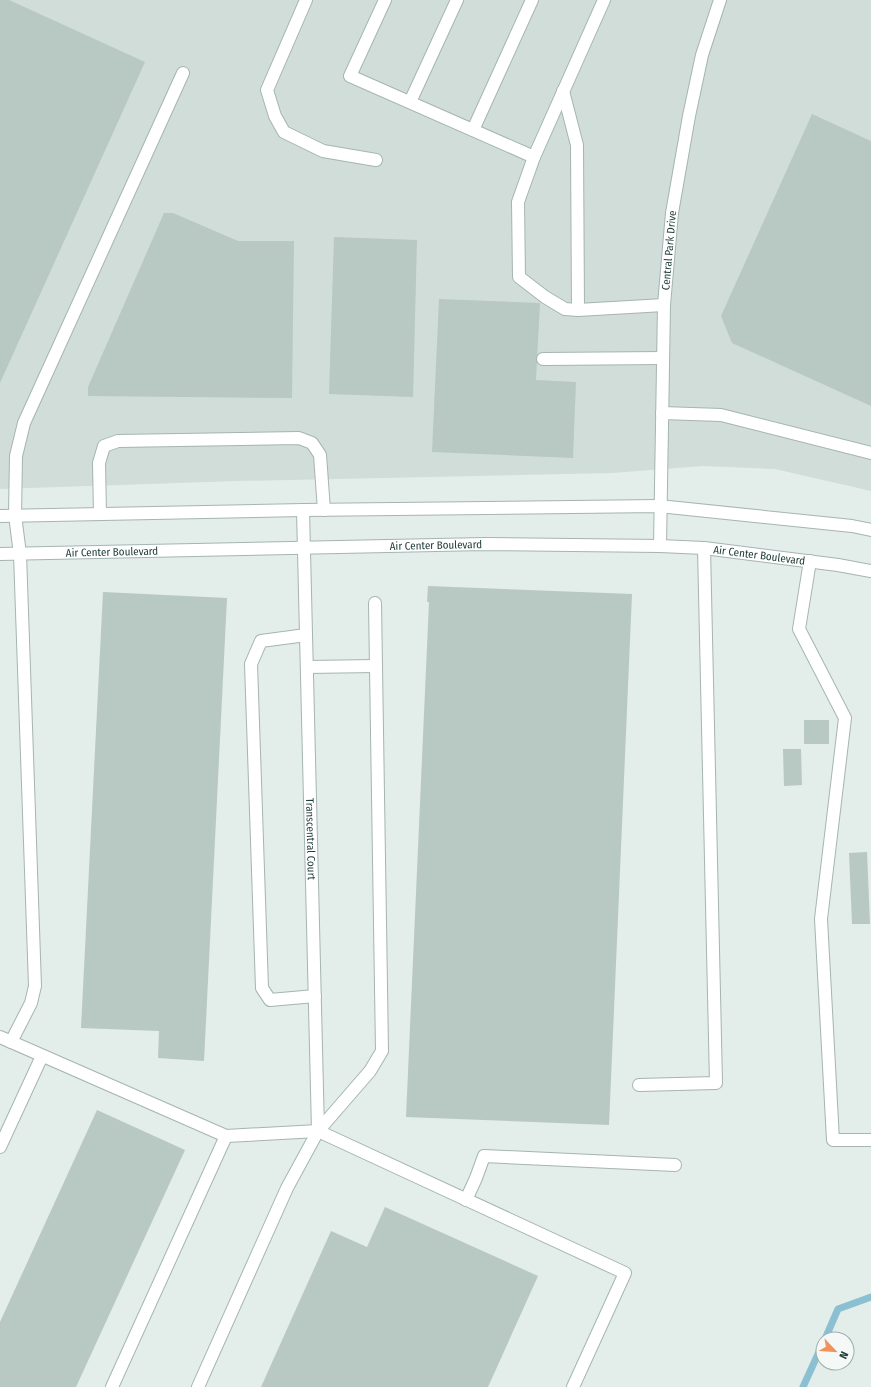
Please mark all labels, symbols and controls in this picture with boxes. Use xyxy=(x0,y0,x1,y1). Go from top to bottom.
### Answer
street label: Central Park Drive xyxy=(659,210,679,291)
street label: Air Center Boulevard xyxy=(390,538,482,553)
street label: Air Center Boulevard xyxy=(713,543,806,568)
street label: Air Center Boulevard xyxy=(66,545,158,560)
street label: Transcentral Court xyxy=(303,798,318,881)
north arrow xyxy=(815,1331,855,1371)
text: N xyxy=(836,1349,851,1361)

